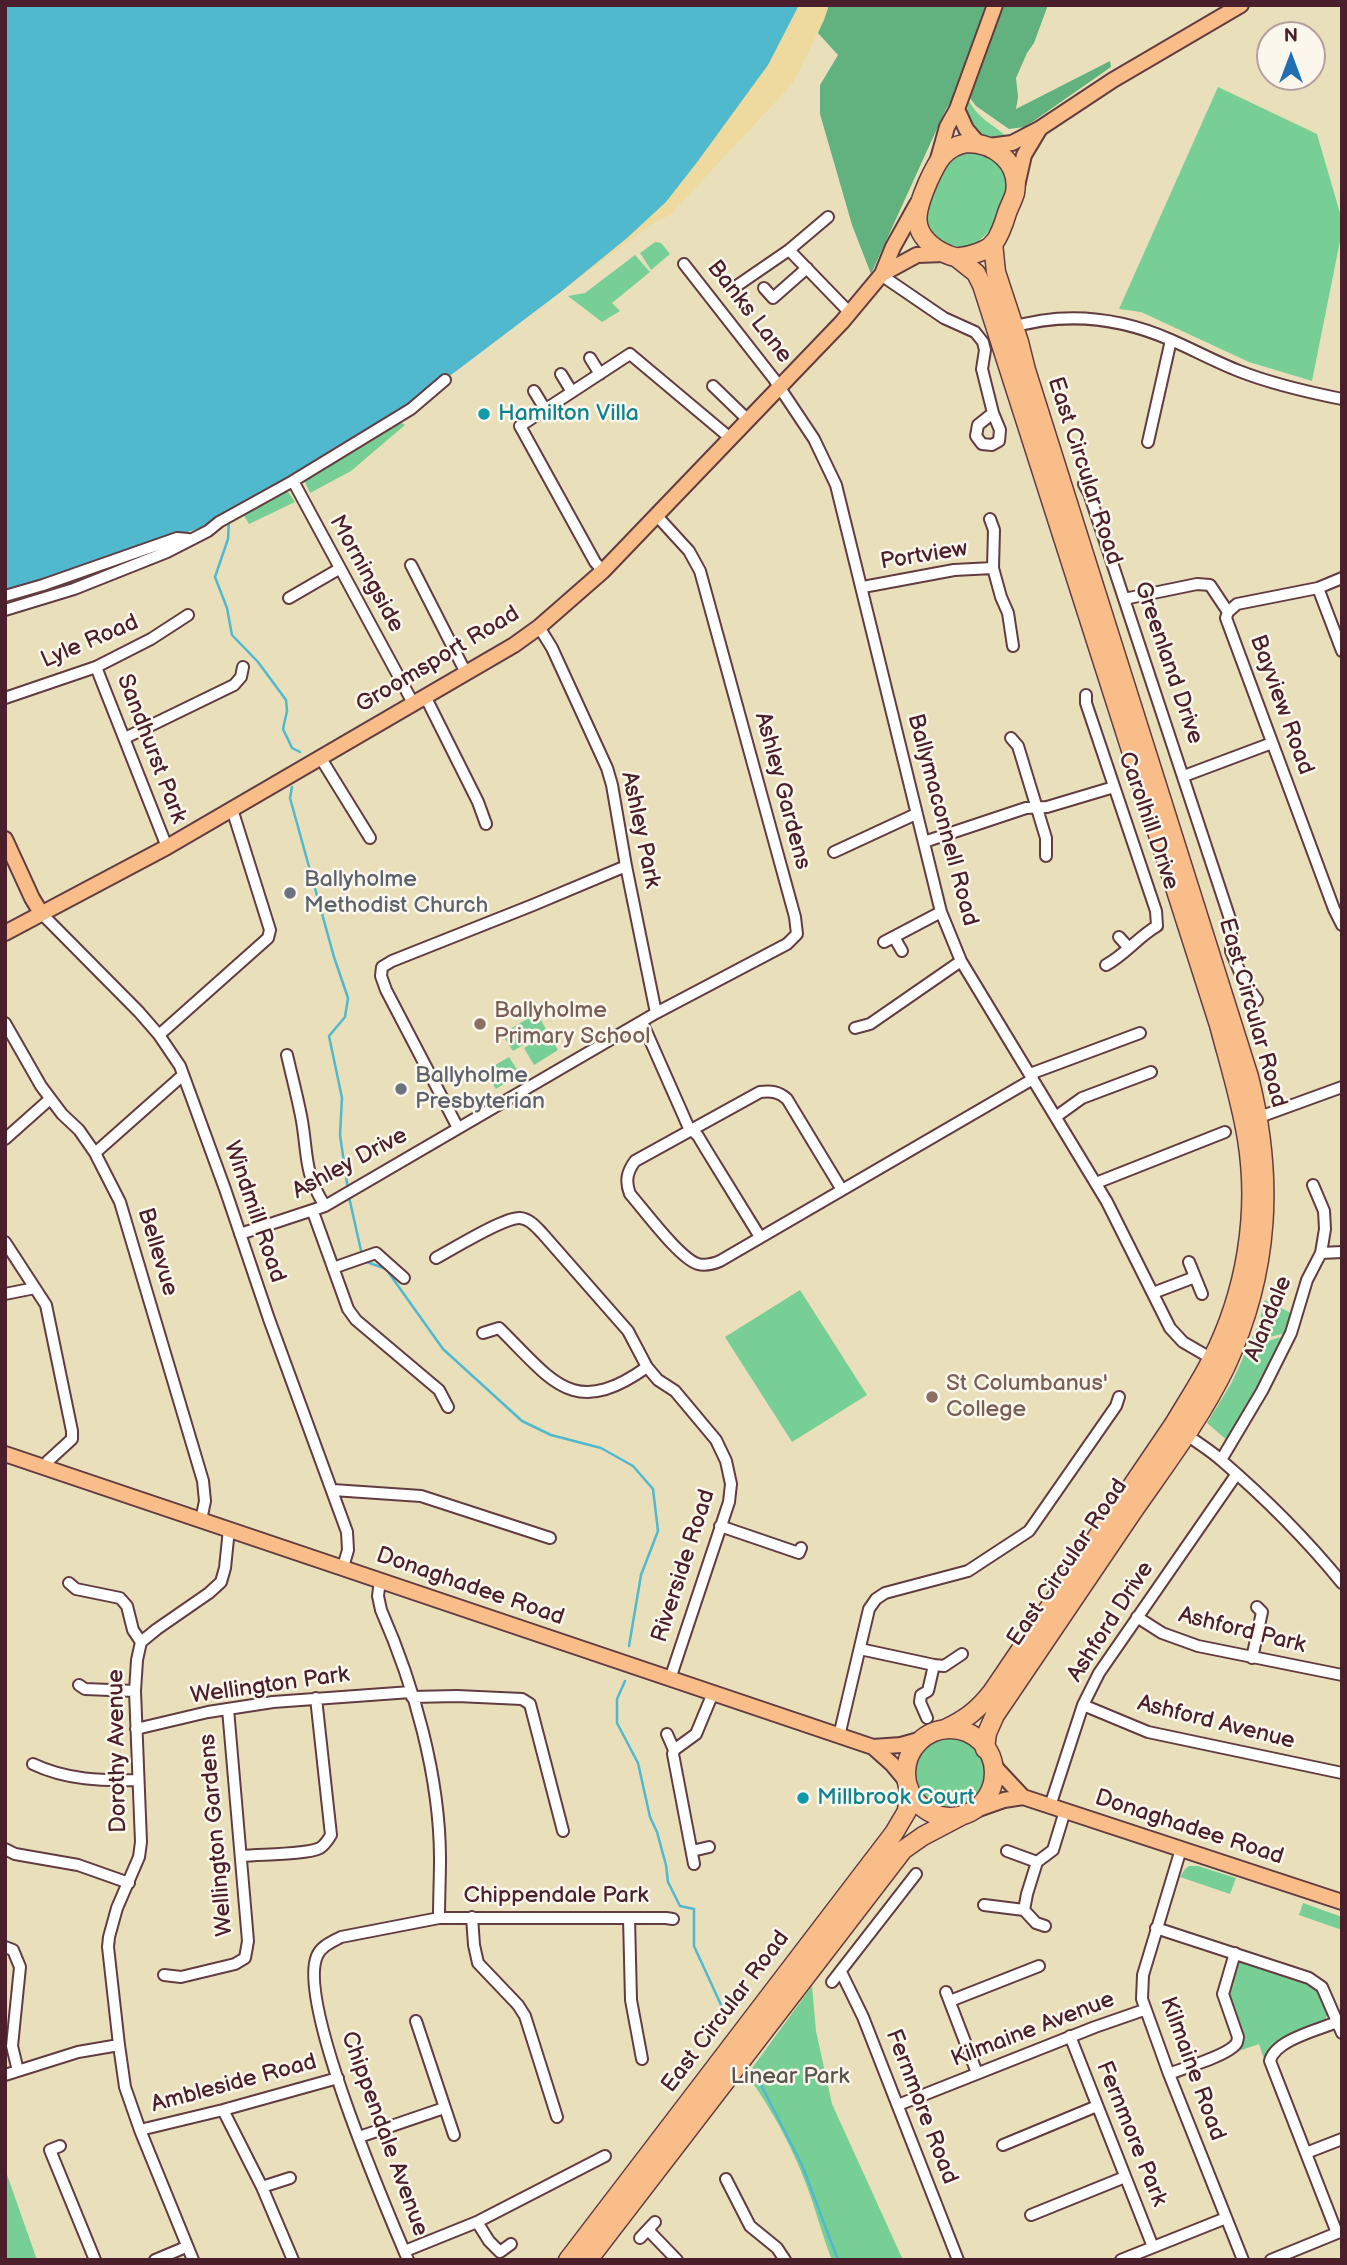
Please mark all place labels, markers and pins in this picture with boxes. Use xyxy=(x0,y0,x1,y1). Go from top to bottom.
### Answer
place label: Hamilton Villa xyxy=(498,400,639,428)
marker: Hamilton Villa xyxy=(476,406,492,422)
place label: Ballyholme Methodist Church xyxy=(304,866,488,920)
marker: Ballyholme Methodist Church xyxy=(282,885,298,901)
place label: Ballyholme Primary School xyxy=(494,997,650,1051)
marker: Ballyholme Primary School xyxy=(472,1016,488,1032)
place label: Ballyholme Presbyterian xyxy=(415,1062,545,1116)
marker: Ballyholme Presbyterian xyxy=(393,1081,409,1097)
place label: St Columbanus' College xyxy=(946,1370,1108,1424)
marker: St Columbanus' College xyxy=(924,1389,940,1405)
place label: Millbrook Court xyxy=(817,1784,975,1812)
marker: Millbrook Court xyxy=(795,1790,811,1806)

